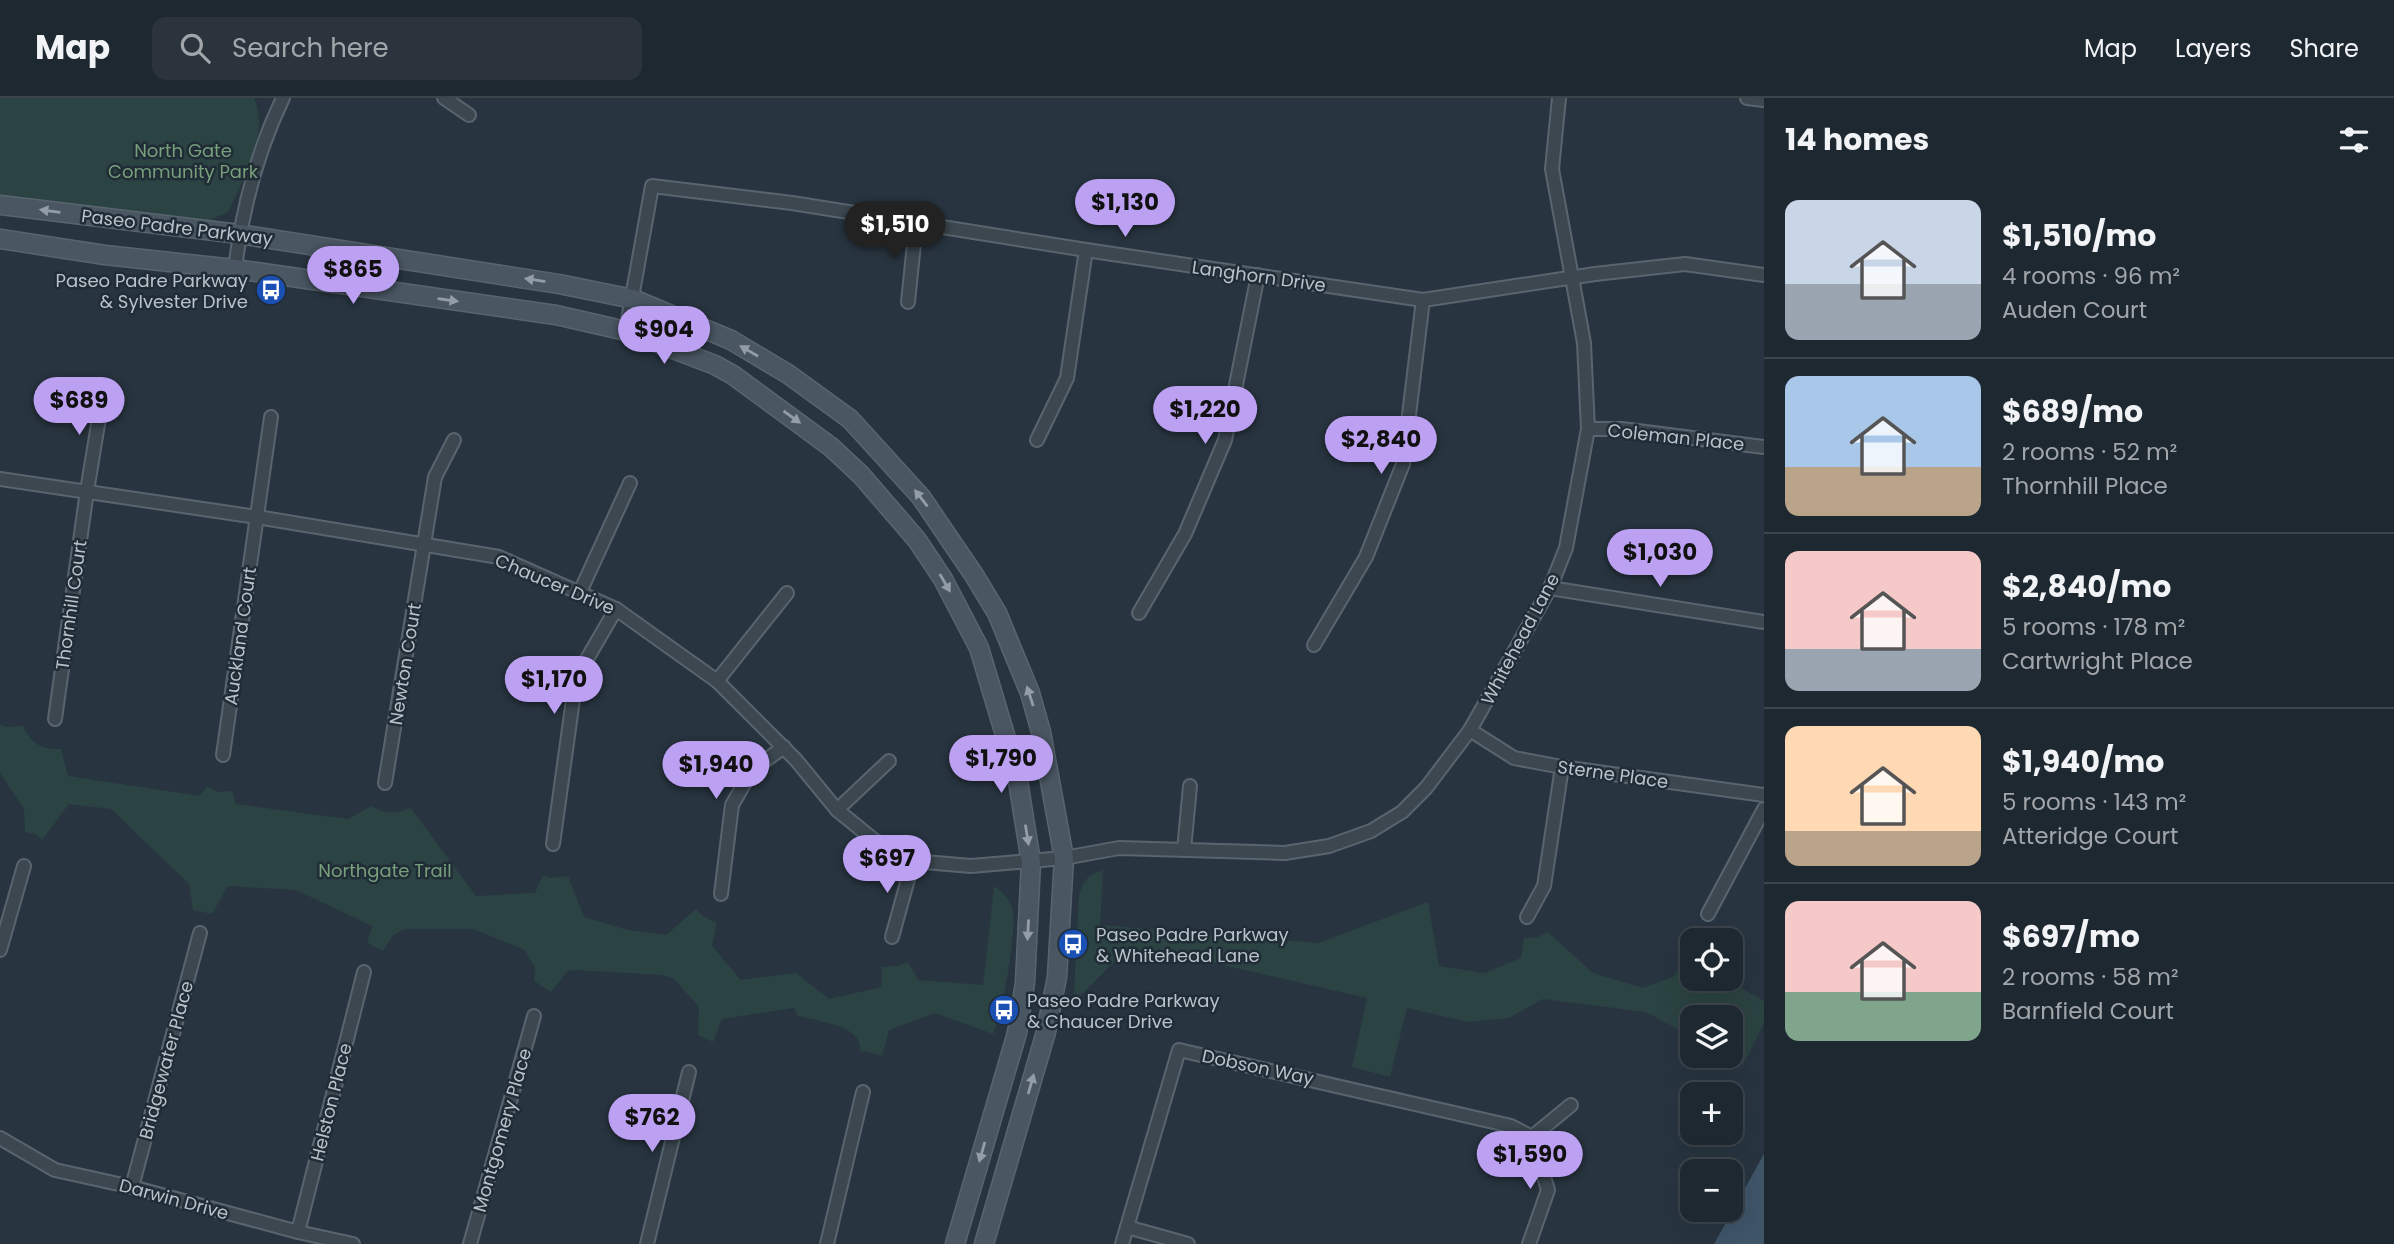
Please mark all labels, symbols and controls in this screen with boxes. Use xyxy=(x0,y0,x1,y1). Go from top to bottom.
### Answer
search box xyxy=(152,17,642,80)
text: Map xyxy=(35,24,110,71)
icon: search xyxy=(176,29,214,67)
text: Search here xyxy=(232,30,389,66)
text: Map xyxy=(2084,32,2137,65)
text: Layers xyxy=(2175,32,2251,65)
text: Share xyxy=(2289,32,2359,65)
text: 14 homes xyxy=(1785,118,1929,161)
icon: filters xyxy=(2335,121,2373,159)
park label: North Gate Community Park xyxy=(108,138,259,184)
pin: $1,130 xyxy=(1068,180,1182,239)
text: $1,130 xyxy=(1091,186,1159,218)
pin: $1,510 xyxy=(838,202,952,261)
street label: Paseo Padre Parkway xyxy=(80,203,274,251)
one-way arrow xyxy=(39,205,61,216)
text: $1,510 xyxy=(861,208,929,240)
text: $1,510/mo xyxy=(2002,214,2156,257)
icon: home xyxy=(1841,228,1925,312)
pin: $865 xyxy=(312,246,394,306)
text: $865 xyxy=(323,253,383,285)
street label: Langhorn Drive xyxy=(1190,254,1328,298)
text: 4 rooms · 96 m² xyxy=(2002,260,2180,292)
place label: Paseo Padre Parkway & Sylvester Drive xyxy=(55,268,248,314)
bus stop icon: Paseo Padre Parkway & Sylvester Drive xyxy=(254,273,288,307)
one-way arrow xyxy=(524,274,546,285)
text: Auden Court xyxy=(2002,294,2147,326)
one-way arrow xyxy=(437,295,459,306)
pin: $904 xyxy=(623,306,705,366)
text: $904 xyxy=(634,313,694,345)
one-way arrow xyxy=(740,345,759,357)
pin: $689 xyxy=(38,378,120,437)
text: $689 xyxy=(50,384,108,416)
pin: $1,220 xyxy=(1148,386,1262,446)
text: $689/mo xyxy=(2002,390,2143,433)
text: $1,220 xyxy=(1169,393,1241,425)
icon: home xyxy=(1841,404,1925,488)
one-way arrow xyxy=(783,410,801,424)
pin: $2,840 xyxy=(1324,416,1438,476)
street label: Coleman Place xyxy=(1606,417,1746,457)
text: $2,840 xyxy=(1341,423,1421,455)
text: 2 rooms · 52 m² xyxy=(2002,436,2177,468)
text: Thornhill Place xyxy=(2002,470,2168,502)
one-way arrow xyxy=(913,489,928,507)
pin: $1,030 xyxy=(1603,530,1717,589)
text: $1,030 xyxy=(1623,536,1697,568)
street label: Thornhill Court xyxy=(50,538,92,672)
street label: Chaucer Drive xyxy=(491,548,619,620)
street label: Auckland Court xyxy=(218,565,262,707)
text: $2,840/mo xyxy=(2002,565,2171,608)
street label: Whitehead Lane xyxy=(1475,569,1565,709)
one-way arrow xyxy=(939,574,951,593)
icon: home xyxy=(1841,579,1925,663)
street label: Newton Court xyxy=(383,601,427,727)
text: 5 rooms · 178 m² xyxy=(2002,611,2185,643)
text: Cartwright Place xyxy=(2002,645,2193,677)
pin: $1,170 xyxy=(497,656,611,716)
text: $1,170 xyxy=(521,663,587,695)
one-way arrow xyxy=(1025,685,1035,706)
pin: $1,790 xyxy=(944,736,1058,795)
text: $1,940/mo xyxy=(2002,740,2164,783)
pin: $1,940 xyxy=(659,742,773,801)
text: $1,790 xyxy=(965,742,1037,774)
text: $1,940 xyxy=(678,748,754,780)
street label: Sterne Place xyxy=(1556,754,1670,794)
icon: home xyxy=(1841,754,1925,838)
text: 5 rooms · 143 m² xyxy=(2002,786,2186,818)
text: Atteridge Court xyxy=(2002,820,2178,852)
one-way arrow xyxy=(1022,825,1033,847)
pin: $697 xyxy=(846,836,928,895)
text: $697 xyxy=(859,842,915,874)
park label: Northgate Trail xyxy=(318,858,452,883)
text: $697/mo xyxy=(2002,915,2140,958)
one-way arrow xyxy=(1022,919,1033,941)
place label: Paseo Padre Parkway & Whitehead Lane xyxy=(1096,922,1289,968)
bus stop icon: Paseo Padre Parkway & Whitehead Lane xyxy=(1056,927,1090,961)
map controls xyxy=(1680,928,1743,1222)
button: locate xyxy=(1680,928,1743,991)
icon: home xyxy=(1841,929,1925,1013)
text: 2 rooms · 58 m² xyxy=(2002,961,2179,993)
street label: Bridgewater Place xyxy=(133,978,199,1142)
place label: Paseo Padre Parkway & Chaucer Drive xyxy=(1027,988,1220,1034)
bus stop icon: Paseo Padre Parkway & Chaucer Drive xyxy=(987,993,1021,1027)
text: Barnfield Court xyxy=(2002,995,2174,1027)
button: layers xyxy=(1680,1005,1743,1068)
street label: Helston Place xyxy=(304,1040,358,1164)
street label: Dobson Way xyxy=(1200,1043,1316,1091)
street label: Montgomery Place xyxy=(467,1045,537,1215)
one-way arrow xyxy=(1026,1074,1036,1095)
button: + xyxy=(1680,1082,1743,1145)
pin: $762 xyxy=(611,1094,693,1154)
text: $762 xyxy=(624,1101,680,1133)
pin: $1,590 xyxy=(1473,1132,1587,1191)
text: $1,590 xyxy=(1493,1138,1567,1170)
one-way arrow xyxy=(976,1141,986,1162)
button: − xyxy=(1680,1159,1743,1222)
street label: Darwin Drive xyxy=(117,1172,231,1226)

